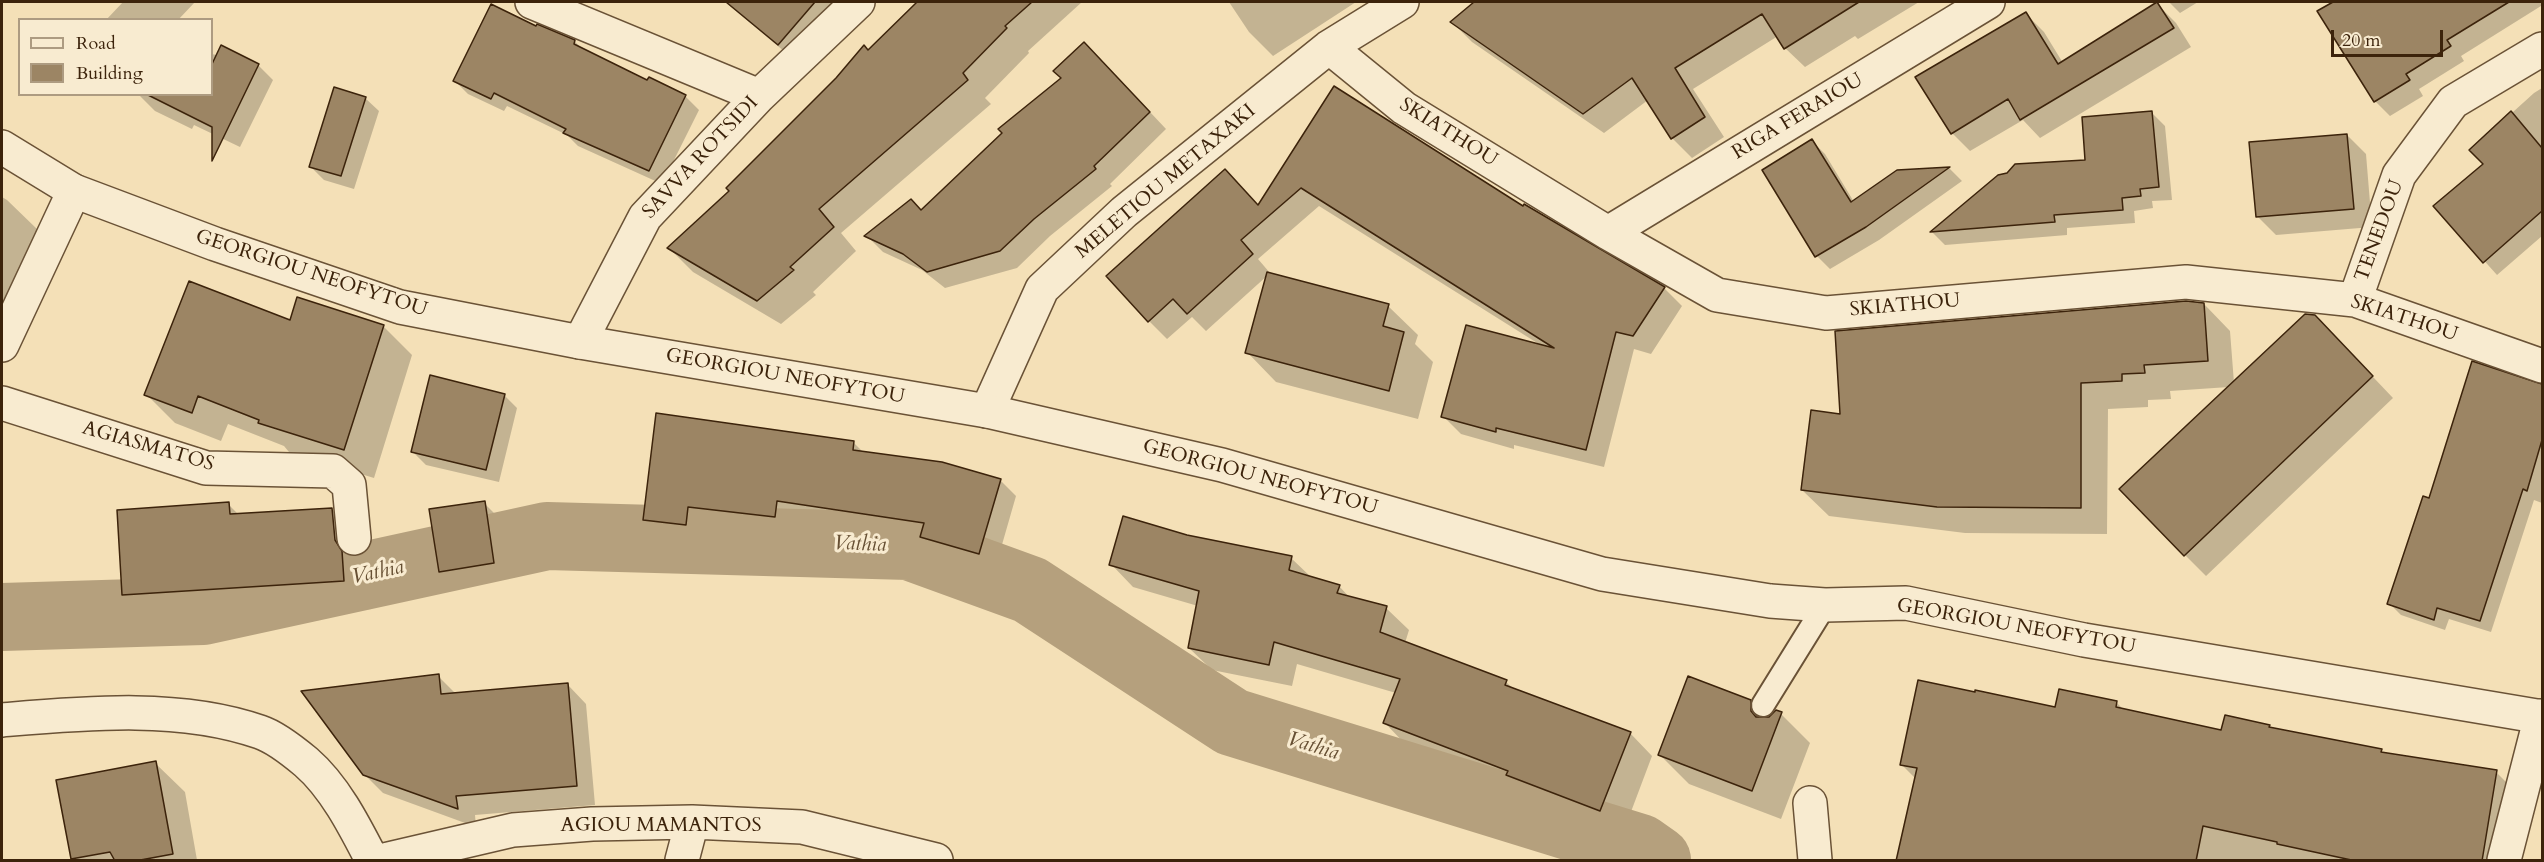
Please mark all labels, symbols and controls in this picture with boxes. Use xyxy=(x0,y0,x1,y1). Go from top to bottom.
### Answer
legend xyxy=(18,18,213,96)
scale bar xyxy=(2334,18,2446,56)
text: 20 m xyxy=(2342,28,2381,53)
text: Road xyxy=(76,31,116,56)
text: Building xyxy=(76,61,143,86)
street label: RIGA FERAIOU xyxy=(1728,69,1868,165)
street label: SAVVA ROTSIDI xyxy=(638,92,764,224)
street label: SKIATHOU xyxy=(1395,93,1501,173)
street label: MELETIOU METAXAKI xyxy=(1071,100,1261,264)
street label: TENEDOU xyxy=(2351,177,2409,285)
street label: GEORGIOU NEOFYTOU xyxy=(192,225,430,323)
street label: SKIATHOU xyxy=(1849,289,1961,323)
street label: SKIATHOU xyxy=(2348,290,2460,348)
street label: GEORGIOU NEOFYTOU xyxy=(664,344,906,410)
street label: AGIASMATOS xyxy=(79,417,217,477)
street label: GEORGIOU NEOFYTOU xyxy=(1140,435,1380,521)
water label: Vathia xyxy=(833,531,887,559)
water label: Vathia xyxy=(350,555,406,591)
street label: GEORGIOU NEOFYTOU xyxy=(1895,594,2137,660)
water label: Vathia xyxy=(1284,727,1342,767)
street label: AGIOU MAMANTOS xyxy=(560,814,762,838)

